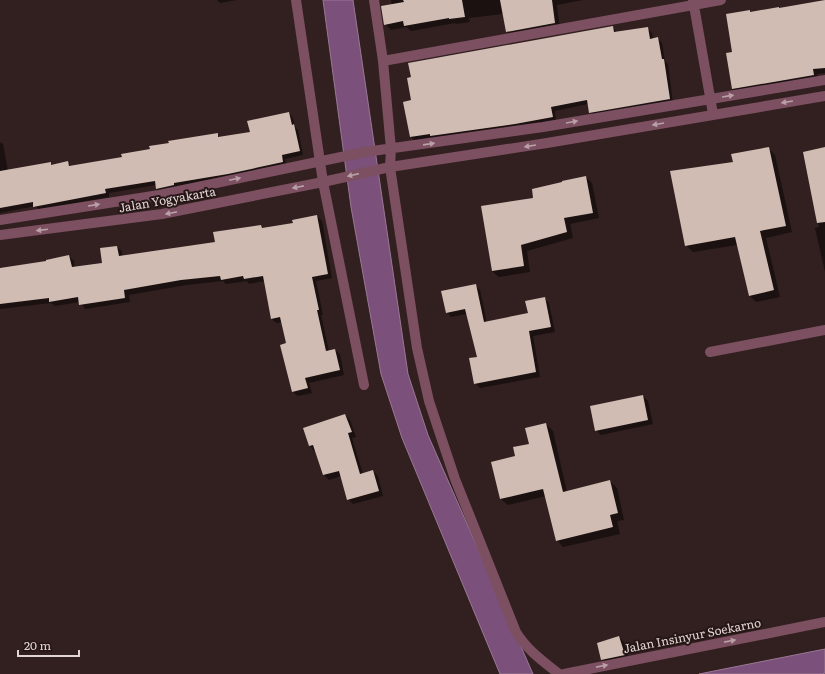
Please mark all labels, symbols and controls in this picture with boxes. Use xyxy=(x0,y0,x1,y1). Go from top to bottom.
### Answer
one-way arrow xyxy=(722,93,734,99)
one-way arrow xyxy=(780,99,793,105)
one-way arrow xyxy=(566,119,578,125)
one-way arrow xyxy=(652,121,664,127)
one-way arrow xyxy=(423,141,435,147)
one-way arrow xyxy=(524,143,536,149)
one-way arrow xyxy=(347,173,359,179)
one-way arrow xyxy=(229,175,242,181)
street label: Jalan Yogyakarta xyxy=(117,182,217,216)
one-way arrow xyxy=(292,185,305,191)
one-way arrow xyxy=(88,202,100,208)
one-way arrow xyxy=(165,210,177,216)
one-way arrow xyxy=(36,226,48,233)
street label: Jalan Insinyur Soekarno xyxy=(622,613,762,657)
scale bar xyxy=(18,632,79,658)
text: 20 m xyxy=(24,636,51,654)
one-way arrow xyxy=(724,637,736,643)
one-way arrow xyxy=(596,662,608,668)

